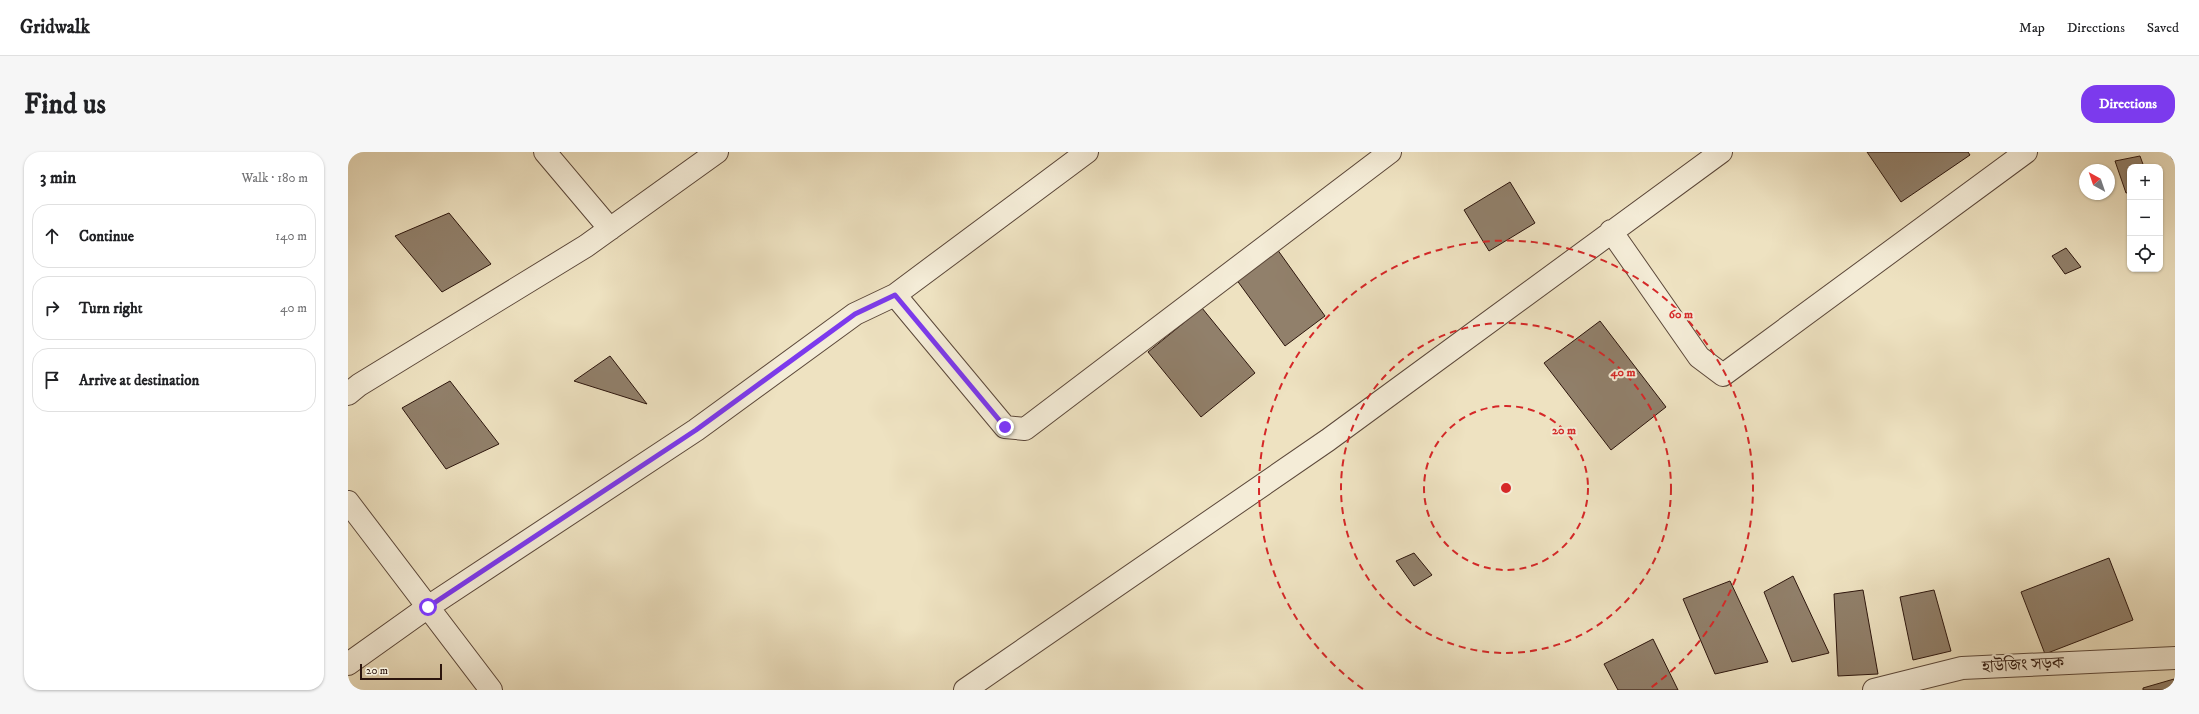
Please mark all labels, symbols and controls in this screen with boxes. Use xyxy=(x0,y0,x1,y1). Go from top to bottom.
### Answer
text: Gridwalk xyxy=(20,16,90,39)
text: Map xyxy=(2019,19,2045,37)
text: Directions xyxy=(2067,19,2125,37)
text: Saved xyxy=(2147,19,2179,37)
button: Directions xyxy=(2081,85,2175,123)
text: Find us xyxy=(24,87,106,122)
north arrow xyxy=(2079,164,2115,200)
map controls xyxy=(2127,164,2163,272)
button: + xyxy=(2127,164,2163,200)
text: 3 min xyxy=(40,167,76,189)
text: Walk · 180 m xyxy=(241,170,308,186)
button: − xyxy=(2127,200,2163,236)
icon: ahead xyxy=(41,225,63,247)
text: Continue xyxy=(79,227,134,246)
text: 140 m xyxy=(275,228,307,244)
button: locate xyxy=(2127,236,2163,272)
icon: right xyxy=(41,297,63,319)
text: Turn right xyxy=(79,299,142,318)
text: 40 m xyxy=(280,300,307,316)
text: 60 m xyxy=(1669,307,1693,322)
text: 40 m xyxy=(1610,365,1635,380)
icon: arrive xyxy=(41,369,63,391)
text: Arrive at destination xyxy=(79,371,199,390)
route end xyxy=(996,418,1014,436)
text: 20 m xyxy=(1552,423,1576,438)
centre of rings xyxy=(1499,481,1513,495)
route start xyxy=(419,598,437,616)
street label: হাউজিং সড়ক xyxy=(1980,651,2066,678)
scale bar xyxy=(360,662,442,681)
text: 20 m xyxy=(366,664,388,678)

